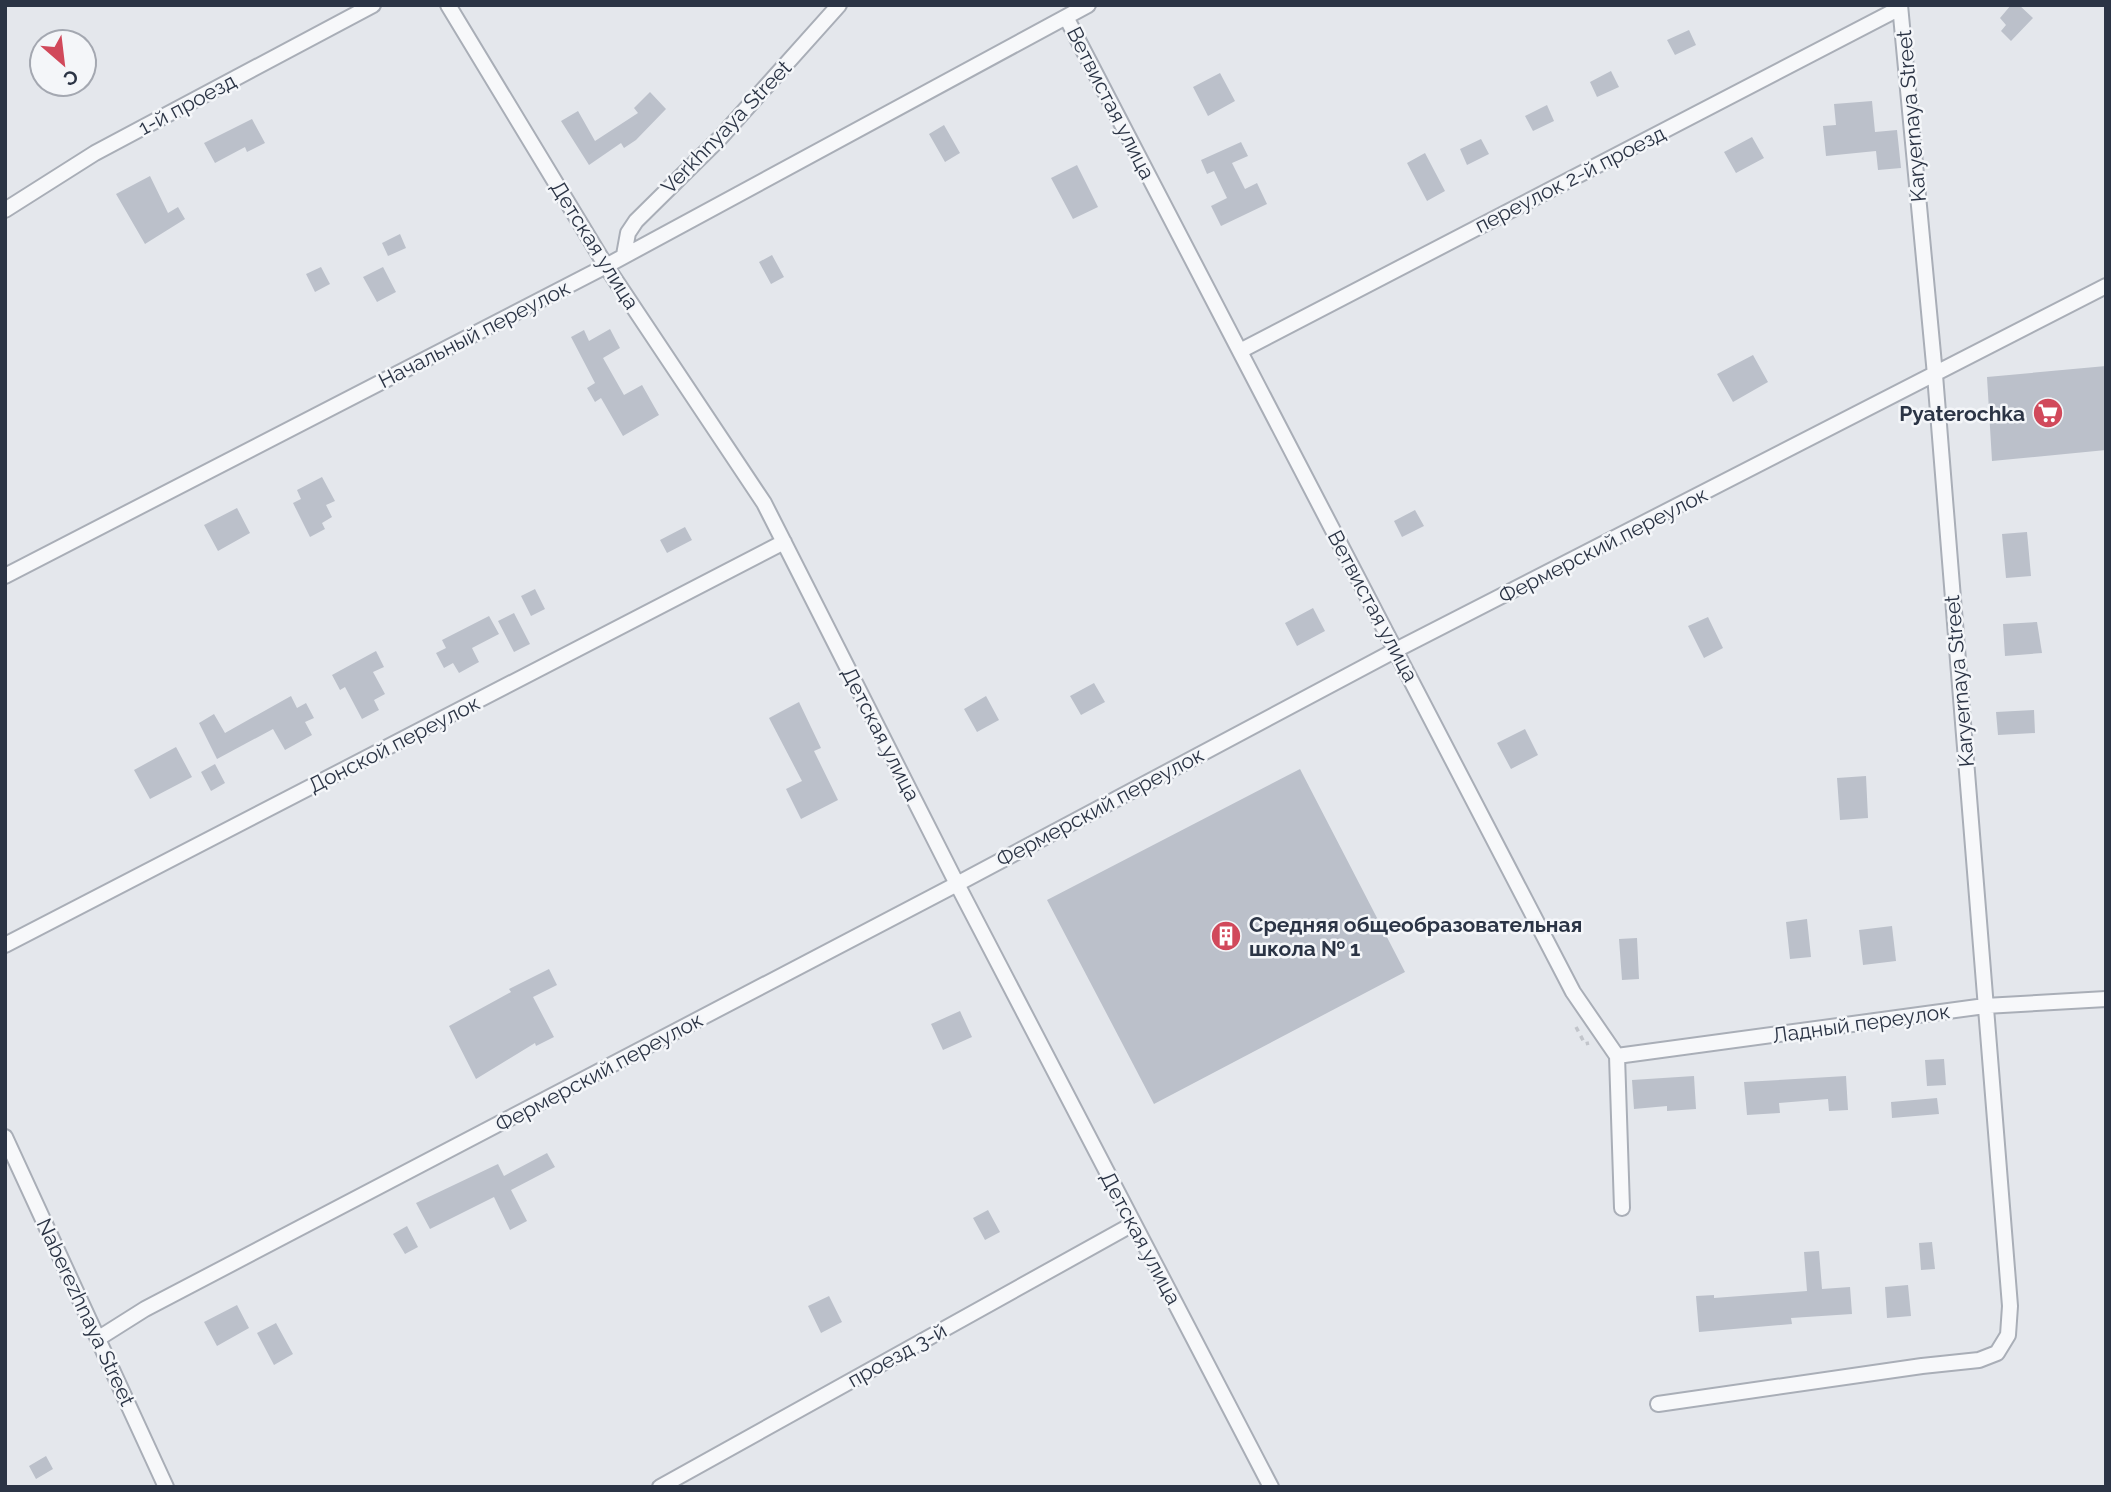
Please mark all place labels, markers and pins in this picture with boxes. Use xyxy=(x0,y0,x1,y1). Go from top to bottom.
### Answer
supermarket icon: Pyaterochka xyxy=(2031,396,2065,430)
place label: Pyaterochka xyxy=(1899,401,2025,426)
place label: Средняя общеобразовательная школа № 1 xyxy=(1249,912,1582,961)
building icon: Средняя общеобразовательная школа № 1 xyxy=(1209,919,1243,953)

